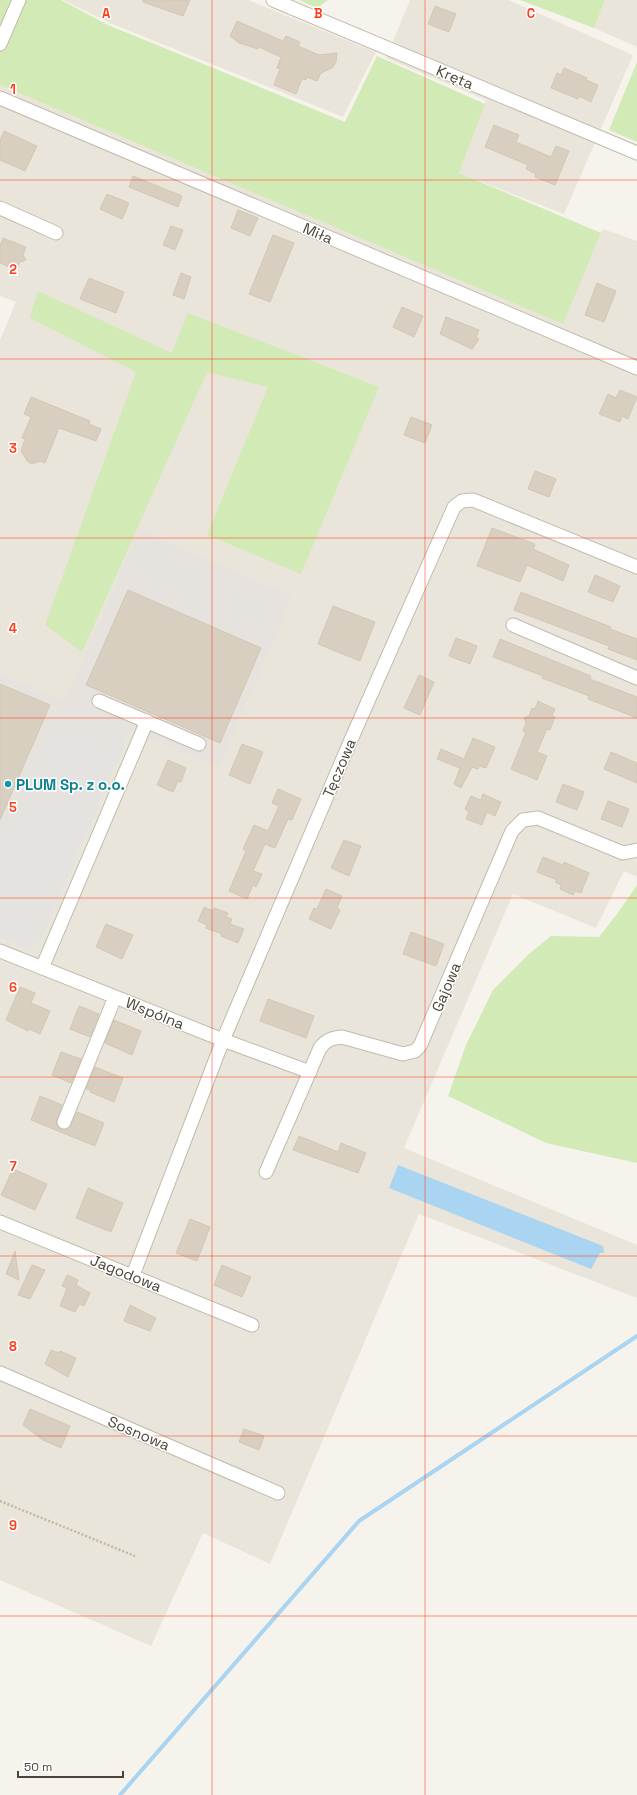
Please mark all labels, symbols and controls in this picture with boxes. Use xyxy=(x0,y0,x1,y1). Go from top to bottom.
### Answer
text: A xyxy=(102,5,111,22)
text: B xyxy=(314,5,323,22)
text: C xyxy=(527,5,535,22)
street label: Kręta xyxy=(434,61,477,93)
text: 1 xyxy=(10,81,16,98)
street label: Miła xyxy=(300,218,336,248)
text: 2 xyxy=(9,261,17,278)
text: 3 xyxy=(9,440,17,457)
text: 4 xyxy=(9,620,17,637)
street label: Tęczowa xyxy=(318,735,360,800)
place label: PLUM Sp. z o.o. xyxy=(16,775,125,794)
marker: PLUM Sp. z o.o. xyxy=(3,779,13,789)
text: 5 xyxy=(9,799,17,816)
street label: Gajowa xyxy=(427,959,465,1015)
text: 6 xyxy=(9,979,17,996)
street label: Wspólna xyxy=(123,993,187,1033)
text: 7 xyxy=(9,1158,17,1175)
street label: Jagodowa xyxy=(88,1250,165,1296)
text: 8 xyxy=(9,1338,17,1355)
street label: Sosnowa xyxy=(105,1412,173,1455)
text: 9 xyxy=(9,1517,17,1534)
scale bar xyxy=(18,1753,123,1779)
text: 50 m xyxy=(24,1759,52,1775)

